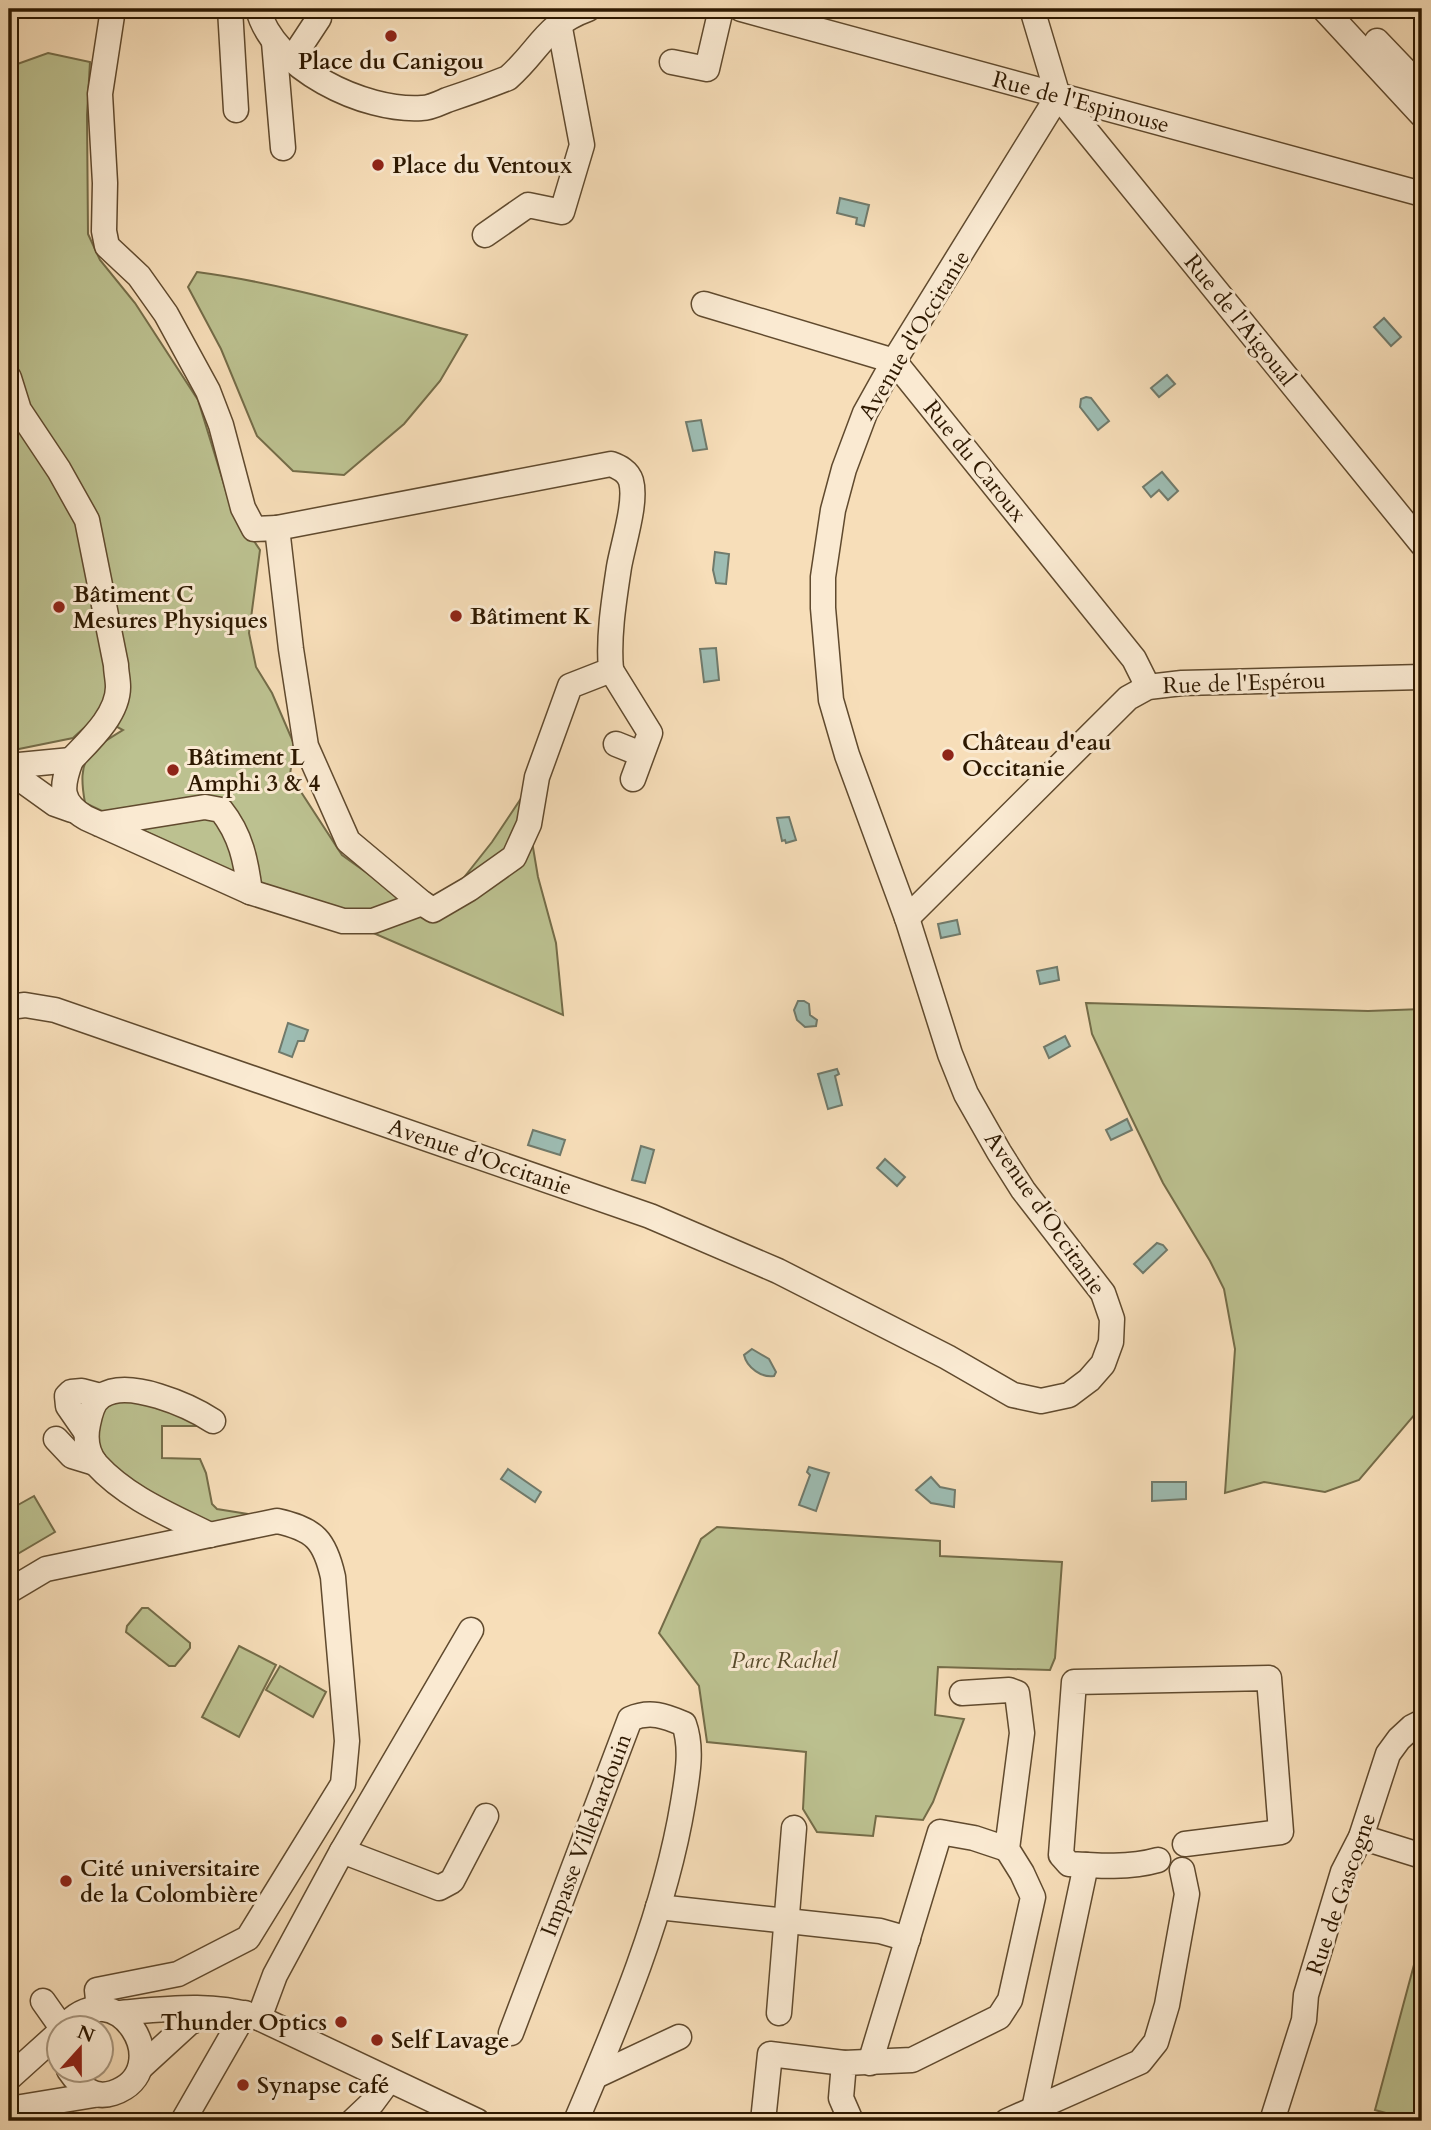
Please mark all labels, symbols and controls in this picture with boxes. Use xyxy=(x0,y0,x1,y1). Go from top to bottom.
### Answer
marker: Place du Canigou xyxy=(383,28,399,44)
place label: Place du Canigou xyxy=(298,46,484,77)
street label: Rue de l'Espinouse xyxy=(989,63,1173,141)
place label: Place du Ventoux xyxy=(392,150,573,181)
marker: Place du Ventoux xyxy=(370,157,386,173)
street label: Avenue d'Occitanie xyxy=(851,244,977,426)
street label: Rue de l'Aigoual xyxy=(1177,247,1303,393)
street label: Rue du Caroux xyxy=(916,393,1034,529)
place label: Bâtiment C Mesures Physiques xyxy=(73,579,268,636)
marker: Bâtiment C Mesures Physiques xyxy=(51,599,67,615)
place label: Bâtiment K xyxy=(470,601,592,632)
marker: Bâtiment K xyxy=(448,608,464,624)
street label: Rue de l'Espérou xyxy=(1162,665,1326,701)
place label: Château d'eau Occitanie xyxy=(962,727,1112,784)
place label: Bâtiment L Amphi 3 & 4 xyxy=(187,742,320,799)
marker: Château d'eau Occitanie xyxy=(940,747,956,763)
marker: Bâtiment L Amphi 3 & 4 xyxy=(165,762,181,778)
street label: Avenue d'Occitanie xyxy=(384,1111,576,1203)
street label: Avenue d'Occitanie xyxy=(977,1125,1113,1301)
park label: Parc Rachel xyxy=(731,1645,838,1676)
street label: Impasse Villehardouin xyxy=(533,1729,639,1941)
street label: Rue de Gascogne xyxy=(1299,1809,1383,1979)
place label: Cité universitaire de la Colombière xyxy=(80,1853,260,1910)
marker: Cité universitaire de la Colombière xyxy=(58,1873,74,1889)
place label: Thunder Optics xyxy=(160,2007,327,2038)
north arrow xyxy=(46,2014,116,2084)
marker: Thunder Optics xyxy=(333,2014,349,2030)
text: N xyxy=(73,2019,99,2049)
place label: Self Lavage xyxy=(391,2025,509,2056)
marker: Self Lavage xyxy=(369,2032,385,2048)
place label: Synapse café xyxy=(257,2070,389,2101)
marker: Synapse café xyxy=(235,2077,251,2093)

